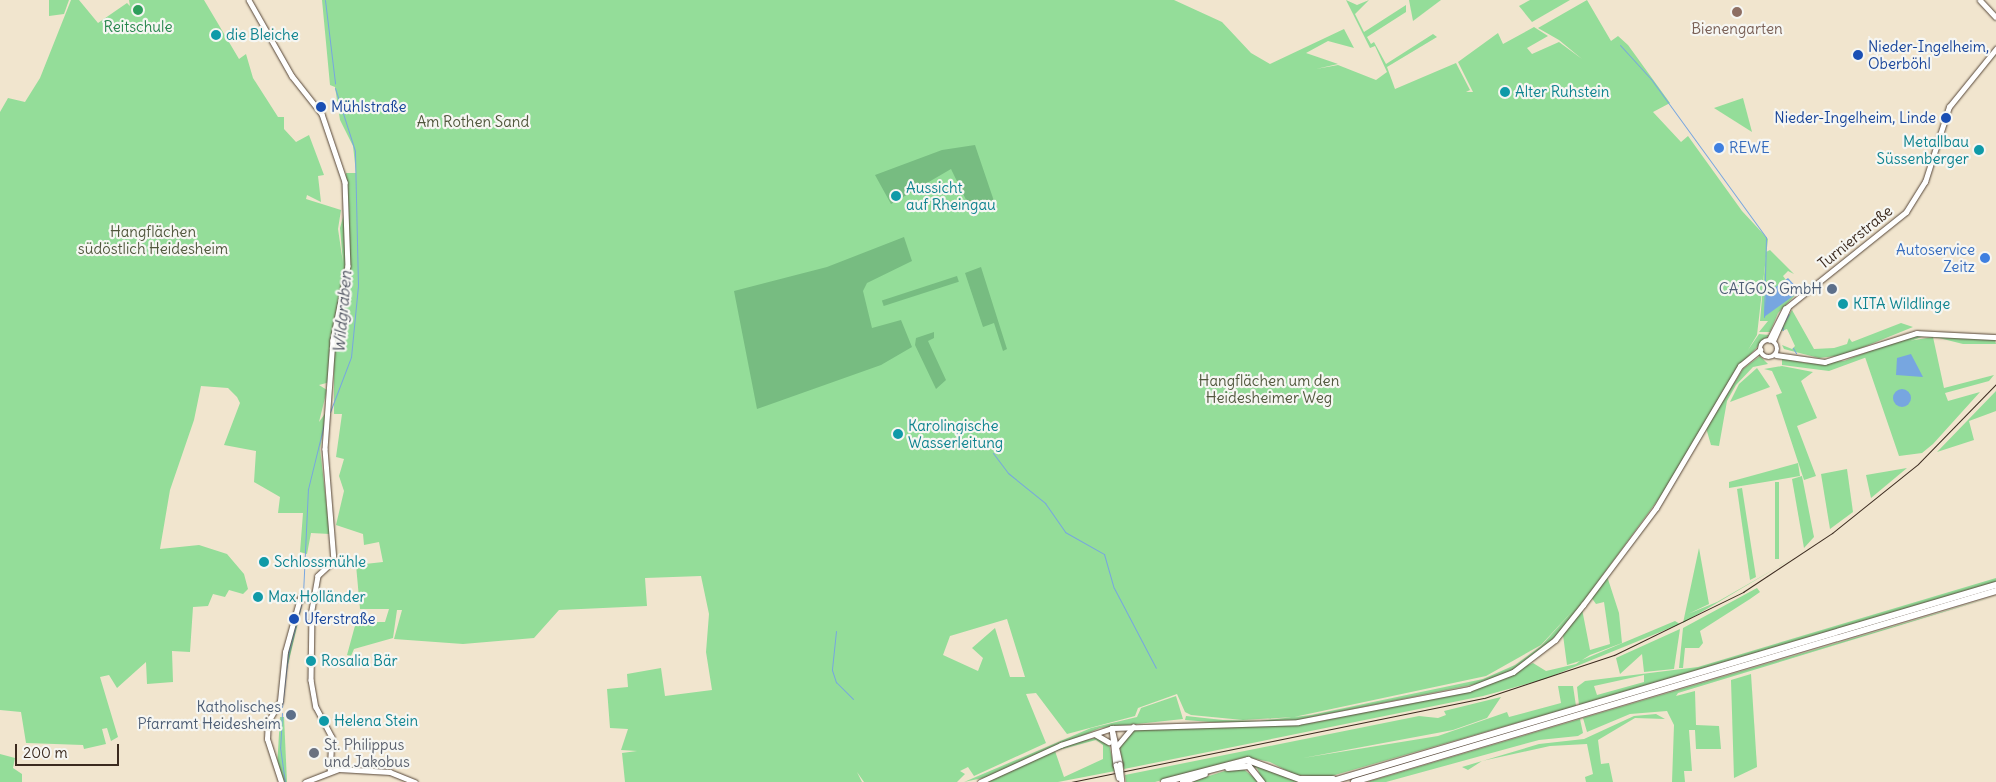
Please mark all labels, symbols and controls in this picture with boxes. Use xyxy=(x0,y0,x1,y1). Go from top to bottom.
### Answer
marker: Reitschule xyxy=(132,4,144,16)
marker: Bienengarten xyxy=(1731,6,1743,18)
place label: Reitschule xyxy=(104,18,172,36)
place label: Bienengarten xyxy=(1691,20,1783,38)
place label: die Bleiche xyxy=(226,26,299,44)
marker: die Bleiche xyxy=(210,29,222,41)
place label: Nieder-Ingelheim, Oberböhl xyxy=(1868,37,1989,72)
marker: Nieder-Ingelheim, Oberböhl xyxy=(1852,49,1864,61)
place label: Alter Ruhstein xyxy=(1515,83,1609,101)
marker: Alter Ruhstein xyxy=(1499,86,1511,98)
place label: Mühlstraße xyxy=(331,98,406,116)
marker: Mühlstraße xyxy=(315,101,327,113)
place label: Nieder-Ingelheim, Linde xyxy=(1774,109,1936,127)
marker: Nieder-Ingelheim, Linde xyxy=(1940,112,1952,124)
park label: Am Rothen Sand xyxy=(417,113,529,131)
place label: Metallbau Süssenberger xyxy=(1877,132,1969,167)
place label: REWE xyxy=(1729,139,1770,157)
marker: REWE xyxy=(1713,142,1725,154)
marker: Metallbau Süssenberger xyxy=(1973,144,1985,156)
place label: Aussicht auf Rheingau xyxy=(906,178,996,213)
marker: Aussicht auf Rheingau xyxy=(890,190,902,202)
street label: Turnierstraße xyxy=(1814,202,1896,272)
park label: Hangflächen südöstlich Heidesheim xyxy=(78,222,228,257)
place label: Autoservice Zeitz xyxy=(1896,240,1975,275)
marker: Autoservice Zeitz xyxy=(1979,252,1991,264)
water label: Wildgraben xyxy=(329,270,355,354)
place label: CAIGOS GmbH xyxy=(1719,280,1822,298)
marker: CAIGOS GmbH xyxy=(1826,283,1838,295)
place label: KITA Wildlinge xyxy=(1853,295,1950,313)
marker: KITA Wildlinge xyxy=(1837,298,1849,310)
park label: Hangflächen um den Heidesheimer Weg xyxy=(1199,371,1339,406)
place label: Karolingische Wasserleitung xyxy=(908,416,1003,451)
marker: Karolingische Wasserleitung xyxy=(892,428,904,440)
place label: Schlossmühle xyxy=(274,553,366,571)
marker: Schlossmühle xyxy=(258,556,270,568)
place label: Max Holländer xyxy=(268,588,366,606)
marker: Max Holländer xyxy=(252,591,264,603)
place label: Uferstraße xyxy=(304,610,376,628)
marker: Uferstraße xyxy=(288,613,300,625)
place label: Rosalia Bär xyxy=(321,652,398,670)
marker: Rosalia Bär xyxy=(305,655,317,667)
place label: Katholisches Pfarramt Heidesheim xyxy=(137,697,281,732)
marker: Katholisches Pfarramt Heidesheim xyxy=(285,709,297,721)
place label: Helena Stein xyxy=(334,712,418,730)
marker: Helena Stein xyxy=(318,715,330,727)
scale bar xyxy=(18,734,121,766)
place label: St. Philippus und Jakobus xyxy=(324,735,410,770)
text: 200 m xyxy=(23,743,68,762)
marker: St. Philippus und Jakobus xyxy=(308,747,320,759)

